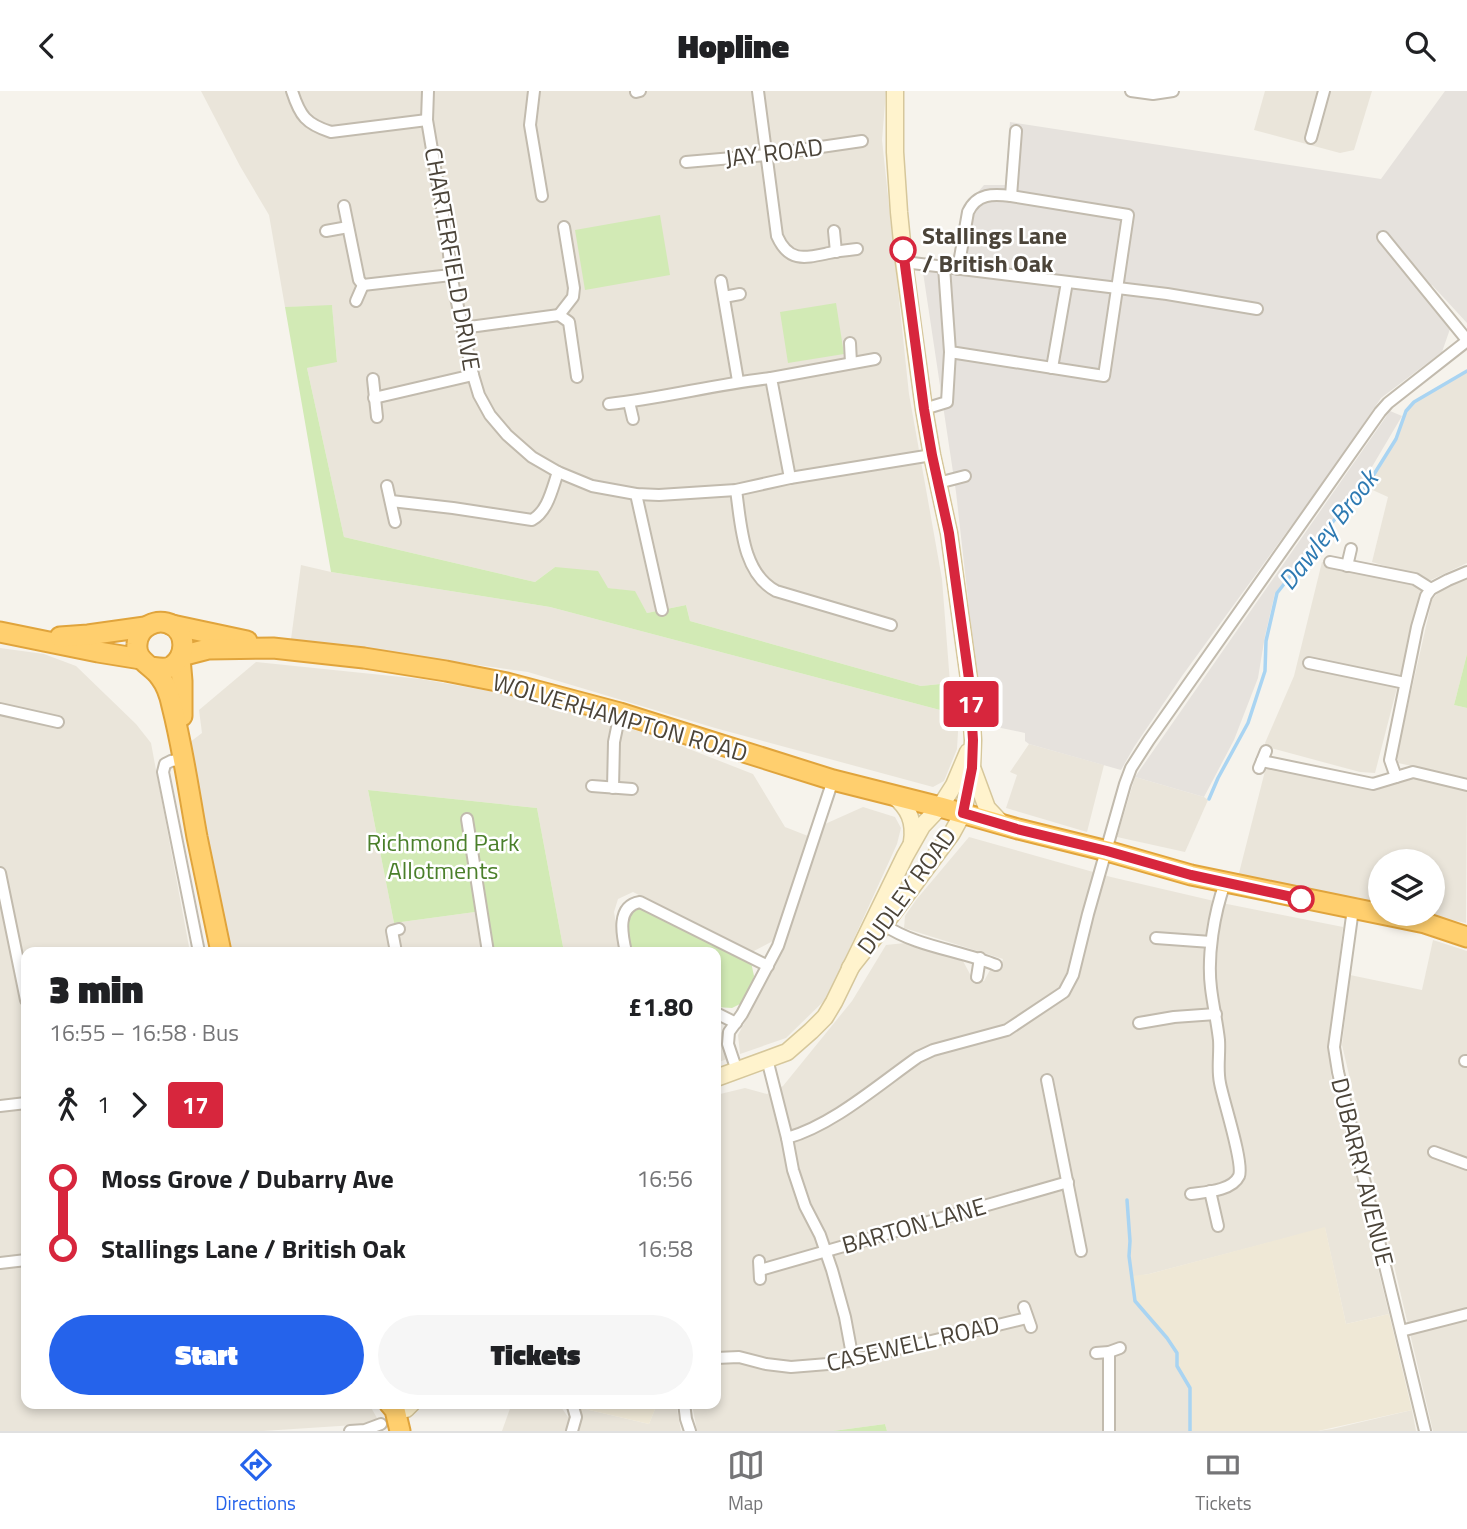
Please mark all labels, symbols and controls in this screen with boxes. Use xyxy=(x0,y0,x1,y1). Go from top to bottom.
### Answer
text: Hopline xyxy=(678,22,789,70)
icon: back xyxy=(28,27,66,65)
icon: search xyxy=(1401,27,1439,65)
street label: JAY ROAD xyxy=(723,128,825,176)
street label: CHARTERFIELD DRIVE xyxy=(416,144,490,373)
place label: Stallings Lane / British Oak xyxy=(922,217,1067,281)
marker: Stallings Lane / British Oak xyxy=(890,237,916,263)
water label: Dawley Brook xyxy=(1268,459,1389,598)
street label: WOLVERHAMPTON ROAD xyxy=(489,663,752,771)
line badge: 17 xyxy=(940,681,1002,727)
text: 17 xyxy=(958,686,984,722)
street label: DUDLEY ROAD xyxy=(848,819,965,961)
park label: Richmond Park Allotments xyxy=(367,824,520,888)
map controls xyxy=(1368,849,1445,926)
button: layers xyxy=(1368,849,1445,926)
unlabelled marker xyxy=(1288,886,1314,912)
text: 3 min xyxy=(49,960,143,1018)
text: £1.80 xyxy=(628,987,693,1026)
text: 16:55 – 16:58 · Bus xyxy=(49,1015,239,1050)
street label: DUBARRY AVENUE xyxy=(1322,1074,1404,1270)
icon: walk xyxy=(49,1086,87,1124)
icon: forward xyxy=(120,1086,158,1124)
text: 1 xyxy=(97,1087,110,1122)
text: 17 xyxy=(182,1087,209,1123)
text: Moss Grove / Dubarry Ave xyxy=(101,1159,394,1198)
text: 16:56 xyxy=(636,1161,693,1196)
street label: BARTON LANE xyxy=(838,1187,990,1263)
text: Stallings Lane / British Oak xyxy=(101,1229,406,1268)
text: 16:58 xyxy=(636,1231,693,1266)
street label: CASEWELL ROAD xyxy=(823,1306,1003,1380)
button: Start xyxy=(49,1315,364,1395)
button: Tickets xyxy=(378,1315,693,1395)
tab: Directions xyxy=(215,1446,296,1517)
tab: Map xyxy=(727,1446,765,1517)
tab: Tickets xyxy=(1195,1446,1252,1517)

